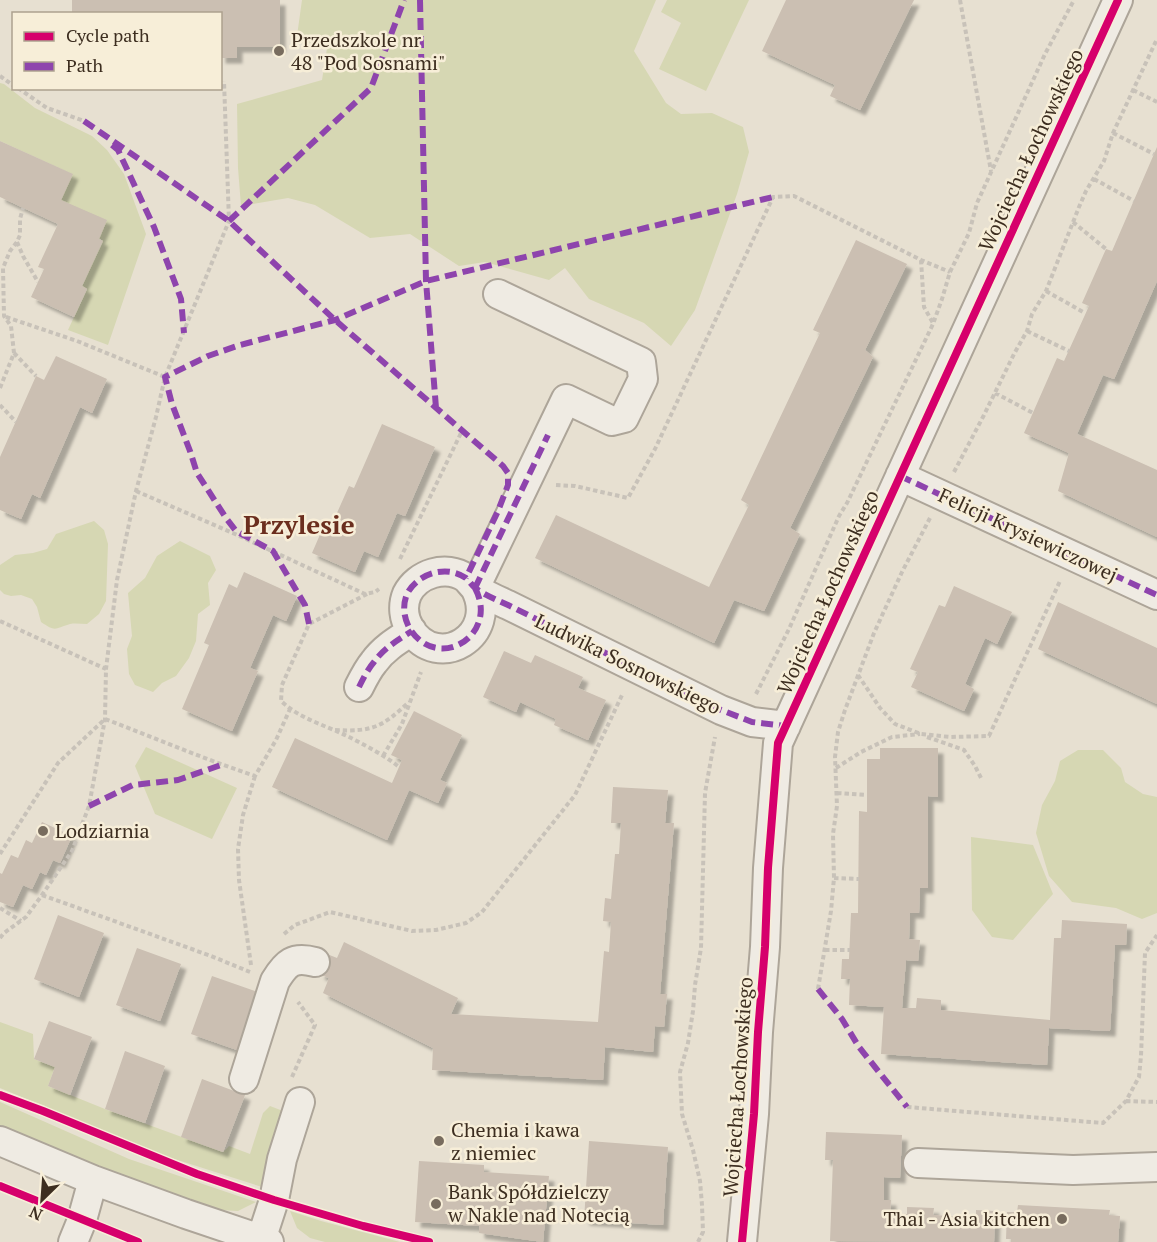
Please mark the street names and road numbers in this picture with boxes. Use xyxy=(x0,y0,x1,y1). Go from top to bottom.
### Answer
street label: Wojciecha Łochowskiego xyxy=(972,44,1089,256)
street label: Felicji Krysiewiczowej xyxy=(934,481,1122,588)
street label: Wojciecha Łochowskiego xyxy=(770,485,885,698)
street label: Ludwika Sosnowskiego xyxy=(531,607,726,720)
street label: Wojciecha Łochowskiego xyxy=(716,976,759,1198)

